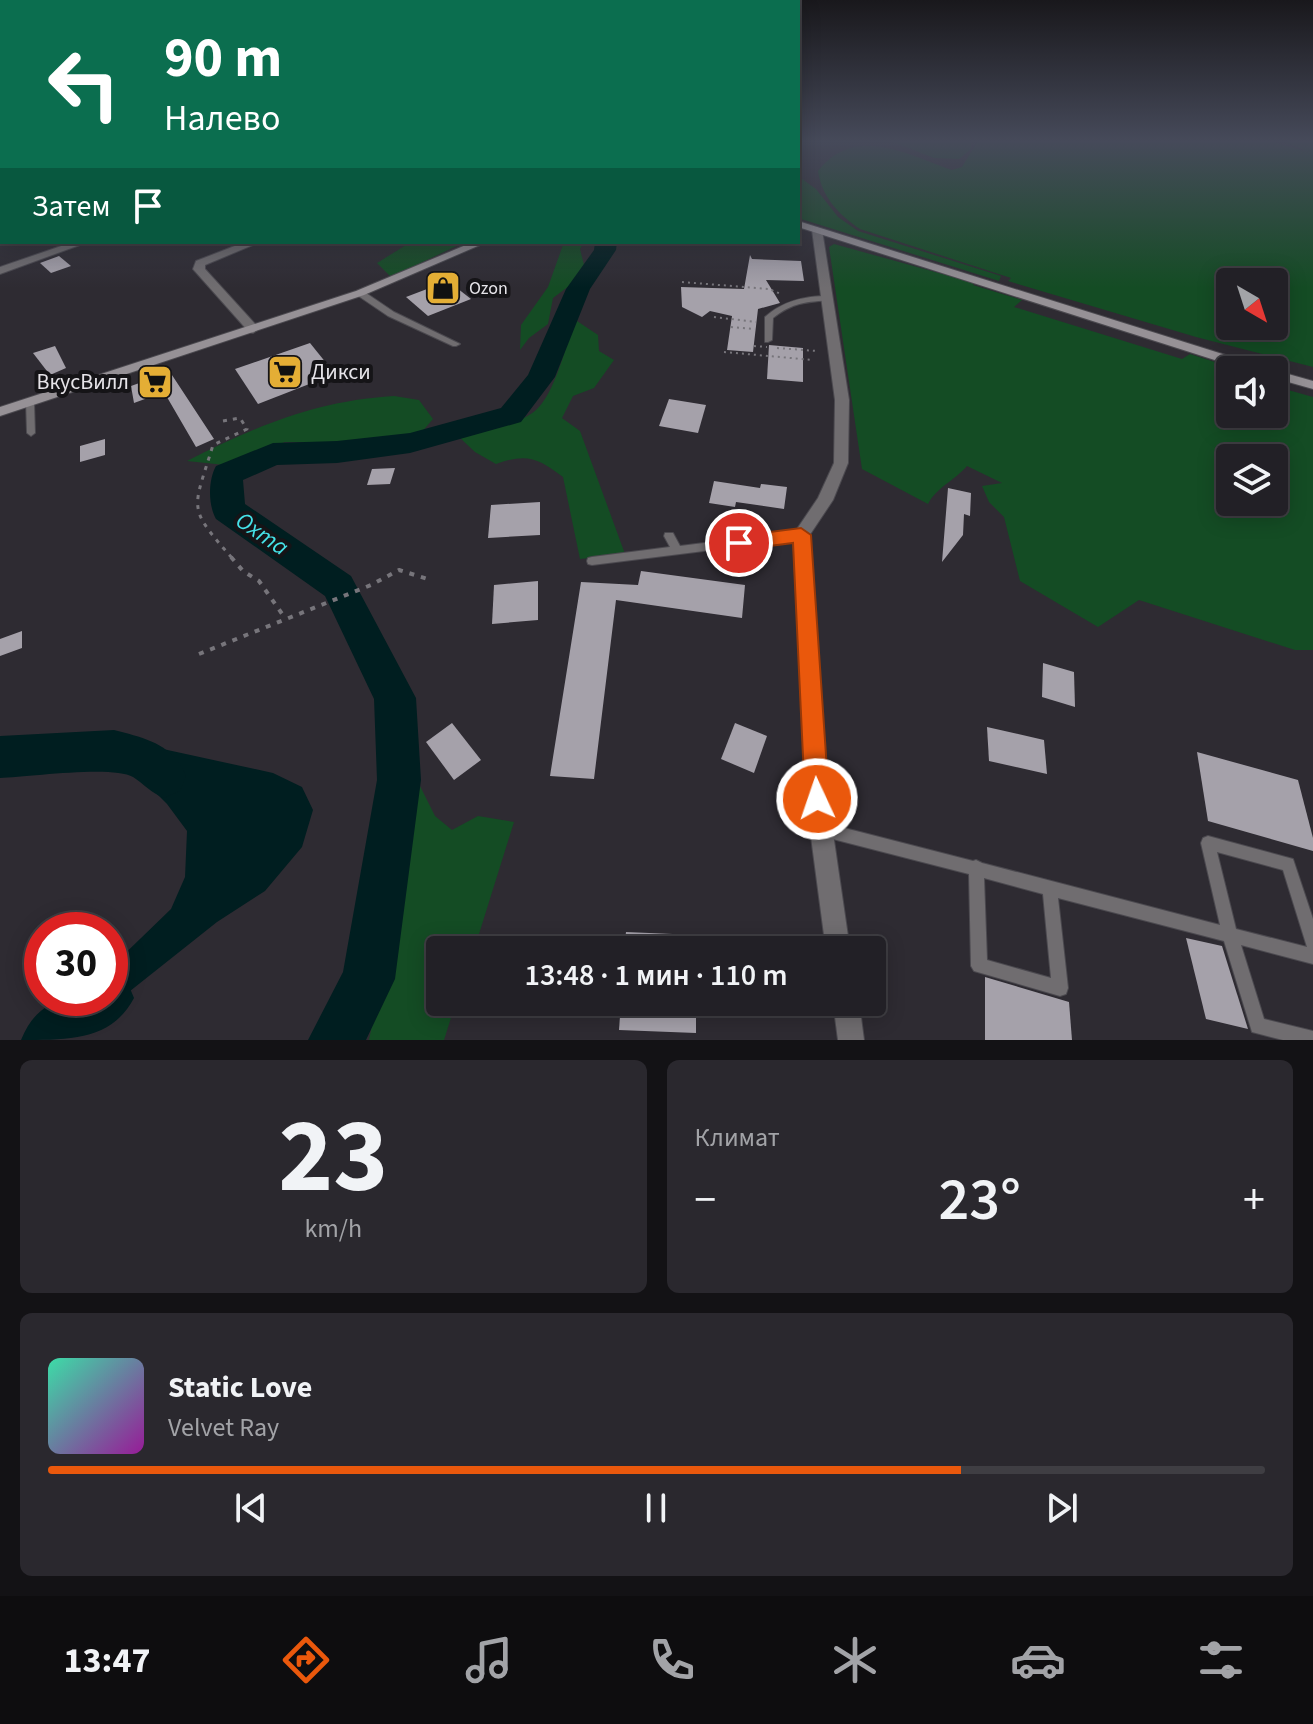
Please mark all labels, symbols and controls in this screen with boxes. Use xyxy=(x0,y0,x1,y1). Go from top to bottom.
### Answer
text: 90 m xyxy=(164,19,282,98)
icon: left xyxy=(32,32,136,136)
text: Налево xyxy=(164,93,280,144)
icon: arrive xyxy=(126,184,170,228)
text: Затем xyxy=(32,185,110,228)
north arrow xyxy=(1216,268,1288,340)
map controls xyxy=(1216,268,1288,516)
shop icon: Ozon xyxy=(424,269,462,307)
place label: Ozon xyxy=(469,276,508,301)
supermarket icon: Дикси xyxy=(266,353,304,391)
place label: Дикси xyxy=(311,356,371,388)
button: sound xyxy=(1216,356,1288,428)
supermarket icon: ВкусВилл xyxy=(136,363,174,401)
place label: ВкусВилл xyxy=(37,366,129,398)
button: layers xyxy=(1216,444,1288,516)
water label: Охта xyxy=(228,503,296,565)
pin xyxy=(705,509,773,577)
icon: arrive xyxy=(717,521,761,565)
position arrow xyxy=(775,757,859,841)
speed limit sign: 30 xyxy=(24,912,128,1016)
text: 13:48 · 1 мин · 110 m xyxy=(525,954,787,997)
text: 23 xyxy=(278,1084,388,1232)
text: Климат xyxy=(695,1119,780,1156)
text: 23° xyxy=(939,1158,1021,1243)
text: − xyxy=(695,1169,716,1232)
text: + xyxy=(1243,1169,1265,1232)
text: km/h xyxy=(304,1210,362,1247)
text: Static Love xyxy=(168,1366,312,1409)
text: Velvet Ray xyxy=(168,1409,279,1446)
icon: previous xyxy=(229,1486,273,1530)
icon: pause xyxy=(634,1486,678,1530)
icon: next xyxy=(1040,1486,1084,1530)
icon: directions xyxy=(278,1632,334,1688)
icon: music xyxy=(461,1632,517,1688)
icon: phone xyxy=(644,1632,700,1688)
icon: climate xyxy=(827,1632,883,1688)
icon: car xyxy=(1010,1632,1066,1688)
icon: filters xyxy=(1193,1632,1249,1688)
text: 13:47 xyxy=(64,1635,150,1686)

